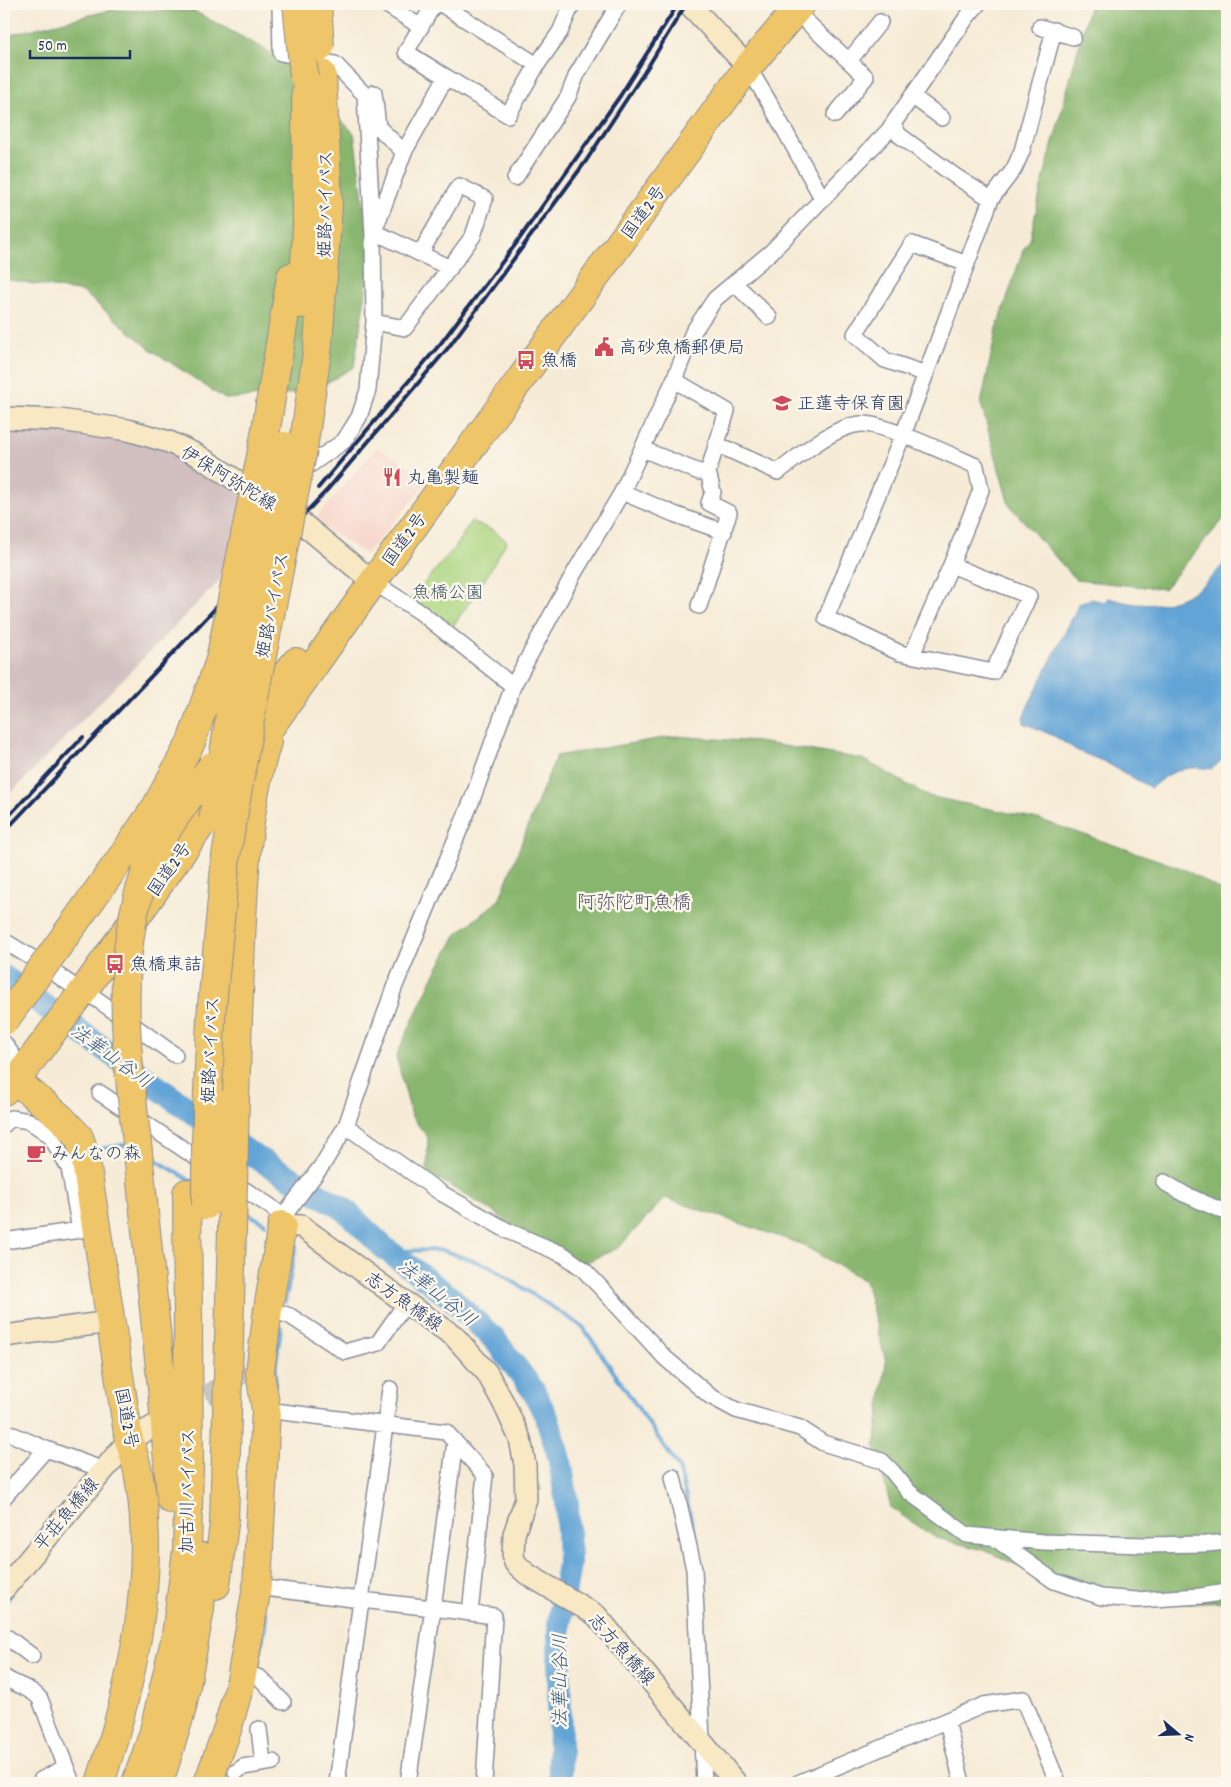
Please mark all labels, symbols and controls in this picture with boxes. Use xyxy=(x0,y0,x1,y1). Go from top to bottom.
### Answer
scale bar xyxy=(30,28,130,60)
text: 50 m xyxy=(38,36,67,58)
street label: 姫路バイパス xyxy=(314,150,341,258)
street label: 国道2号 xyxy=(617,181,673,246)
public building icon: 高砂魚橋郵便局 xyxy=(593,336,615,358)
place label: 高砂魚橋郵便局 xyxy=(619,337,745,362)
bus stop icon: 魚橋 xyxy=(515,349,537,371)
place label: 魚橋 xyxy=(541,350,577,375)
school or university icon: 正蓮寺保育園 xyxy=(771,392,793,414)
place label: 正蓮寺保育園 xyxy=(797,393,905,418)
street label: 伊保阿弥陀線 xyxy=(175,442,280,519)
restaurant icon: 丸亀製麺 xyxy=(381,466,403,488)
place label: 丸亀製麺 xyxy=(407,467,479,492)
street label: 国道2号 xyxy=(378,508,434,573)
street label: 姫路バイパス xyxy=(252,550,297,661)
park label: 魚橋公園 xyxy=(412,582,484,607)
street label: 国道2号 xyxy=(143,838,199,903)
district label: 阿弥陀町魚橋 xyxy=(577,891,691,918)
bus stop icon: 魚橋東詰 xyxy=(104,953,126,975)
place label: 魚橋東詰 xyxy=(130,954,202,979)
street label: 姫路バイパス xyxy=(197,996,228,1105)
water label: 法華山谷川 xyxy=(64,1019,156,1097)
cafe icon: みんなの森 xyxy=(25,1142,47,1164)
place label: みんなの森 xyxy=(51,1143,141,1168)
water label: 法華山谷川 xyxy=(390,1254,481,1335)
street label: 志方魚橋線 xyxy=(359,1267,447,1339)
street label: 国道2号 xyxy=(106,1386,143,1451)
street label: 加古川バイパス xyxy=(176,1428,203,1554)
street label: 平荘魚橋線 xyxy=(29,1473,106,1558)
street label: 志方魚橋線 xyxy=(581,1609,660,1692)
water label: 法華山谷川 xyxy=(549,1633,576,1729)
north arrow xyxy=(1154,1710,1204,1760)
text: N xyxy=(1178,1731,1199,1744)

